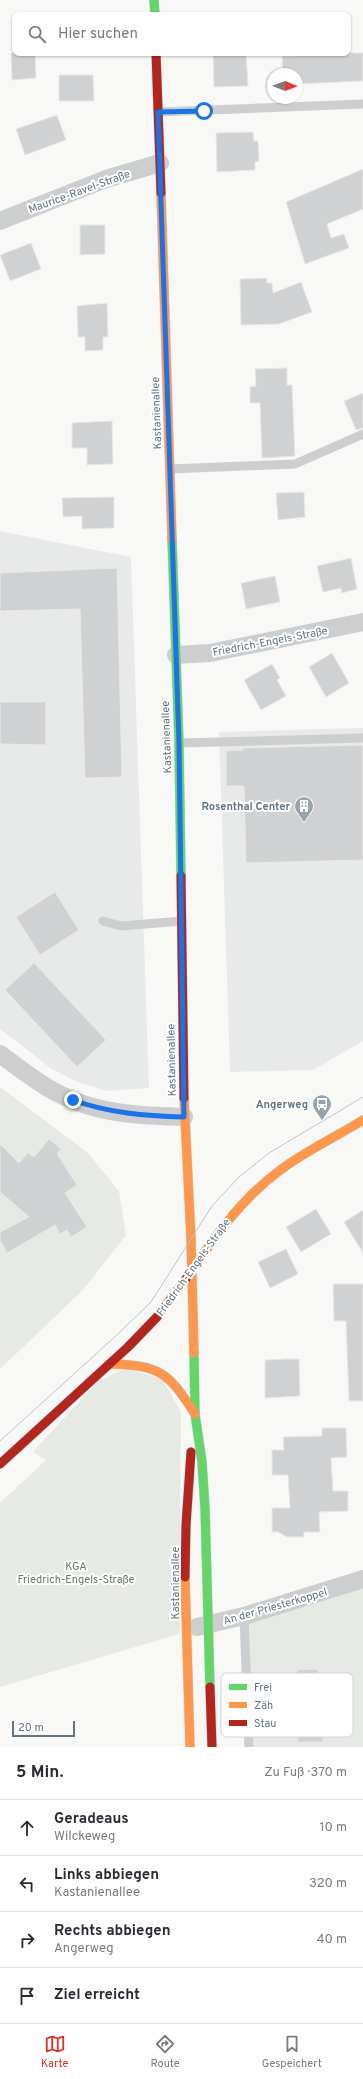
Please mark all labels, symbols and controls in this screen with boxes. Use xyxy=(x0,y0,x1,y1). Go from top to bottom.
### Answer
search box xyxy=(12,12,351,56)
icon: search xyxy=(26,23,48,45)
text: Hier suchen xyxy=(58,25,138,44)
north arrow xyxy=(267,68,303,104)
route start xyxy=(195,102,213,120)
street label: Maurice-Ravel-Straße xyxy=(27,167,132,217)
street label: Kastanienallee xyxy=(149,376,165,450)
street label: Friedrich-Engels-Straße xyxy=(211,624,329,660)
street label: Kastanienallee xyxy=(159,700,175,774)
building icon: Rosenthal Center xyxy=(293,795,315,823)
place label: Rosenthal Center xyxy=(202,800,290,814)
street label: Kastanienallee xyxy=(164,1023,180,1096)
route end xyxy=(64,1091,82,1109)
bus stop icon: Angerweg xyxy=(311,1093,333,1121)
place label: Angerweg xyxy=(256,1098,308,1112)
street label: Friedrich-Engels-Straße xyxy=(154,1216,234,1319)
street label: Kastanienallee xyxy=(169,1547,183,1619)
park label: KGA Friedrich-Engels-Straße xyxy=(18,1560,135,1587)
street label: An der Priesterkoppel xyxy=(222,1585,329,1628)
legend xyxy=(221,1673,353,1737)
text: Frei xyxy=(254,1681,272,1695)
text: Zäh xyxy=(254,1699,273,1713)
text: Stau xyxy=(254,1717,277,1731)
scale bar xyxy=(12,1719,75,1738)
text: 20 m xyxy=(18,1721,44,1735)
text: 5 Min. xyxy=(16,1762,64,1784)
text: Zu Fuß · 370 m xyxy=(264,1765,347,1781)
text: Geradeaus xyxy=(54,1810,129,1829)
icon: ahead xyxy=(16,1817,38,1839)
text: 10 m xyxy=(320,1820,347,1836)
text: Wilckeweg xyxy=(54,1829,115,1845)
text: Links abbiegen xyxy=(54,1866,159,1885)
icon: left xyxy=(16,1873,38,1895)
text: 320 m xyxy=(309,1876,347,1892)
text: Kastanienallee xyxy=(54,1885,140,1901)
text: Rechts abbiegen xyxy=(54,1922,171,1941)
icon: right xyxy=(16,1929,38,1951)
text: 40 m xyxy=(317,1932,347,1948)
text: Angerweg xyxy=(54,1941,114,1957)
icon: arrive xyxy=(16,1985,38,2007)
text: Ziel erreicht xyxy=(54,1986,140,2005)
tab: Karte xyxy=(41,2033,68,2071)
tab: Route xyxy=(150,2033,180,2071)
tab: Gespeichert xyxy=(262,2033,322,2071)

